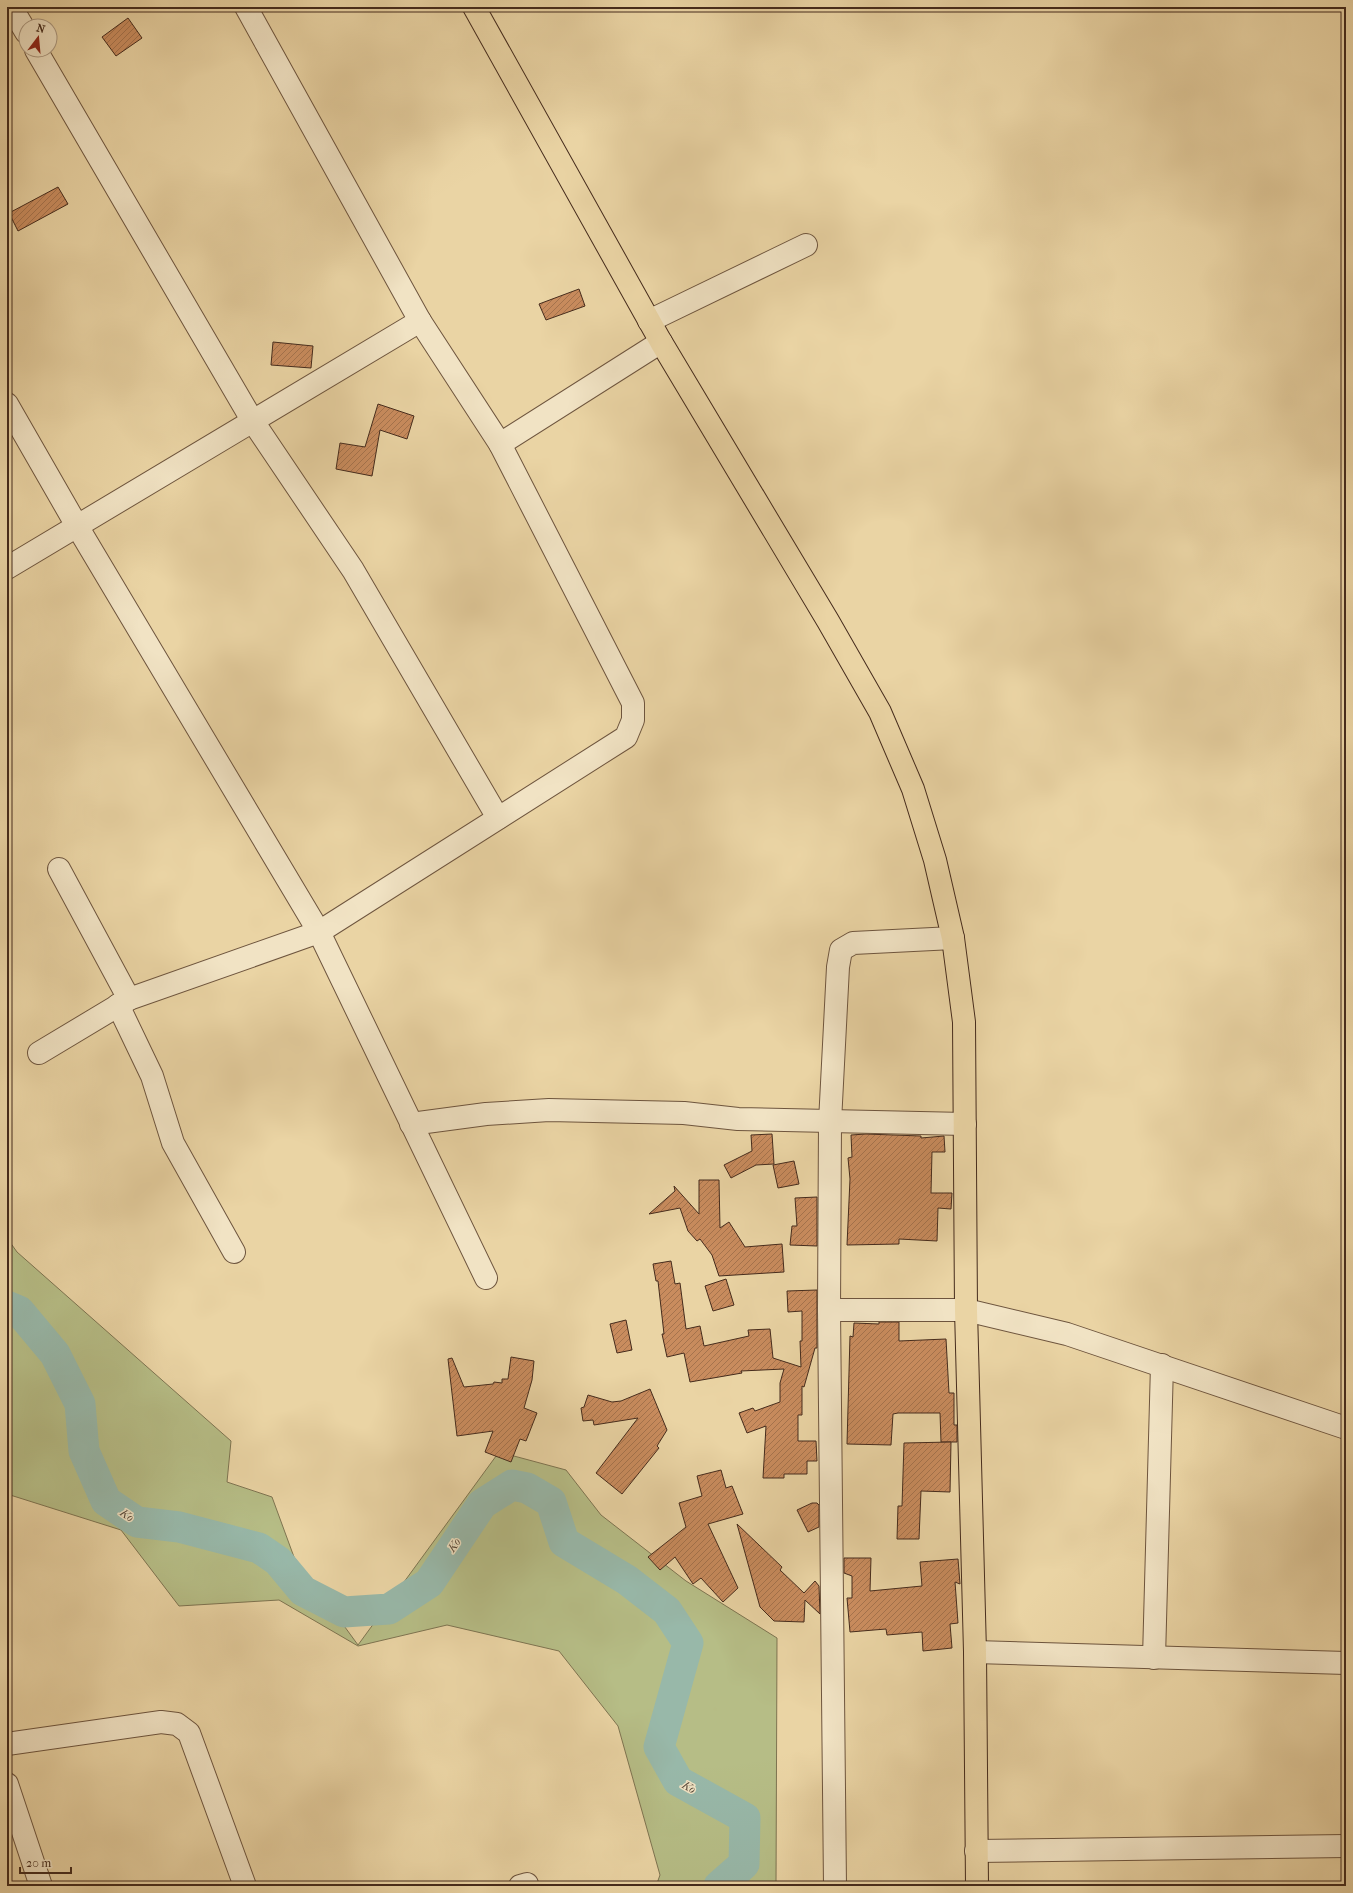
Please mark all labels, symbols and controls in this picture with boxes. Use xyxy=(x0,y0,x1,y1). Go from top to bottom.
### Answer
north arrow xyxy=(18,18,58,58)
text: N xyxy=(35,21,47,36)
water label: Ko xyxy=(117,1505,137,1525)
water label: Ko xyxy=(444,1535,464,1555)
water label: Ko xyxy=(679,1777,698,1796)
scale bar xyxy=(20,1849,71,1875)
text: 20 m xyxy=(26,1856,51,1870)

